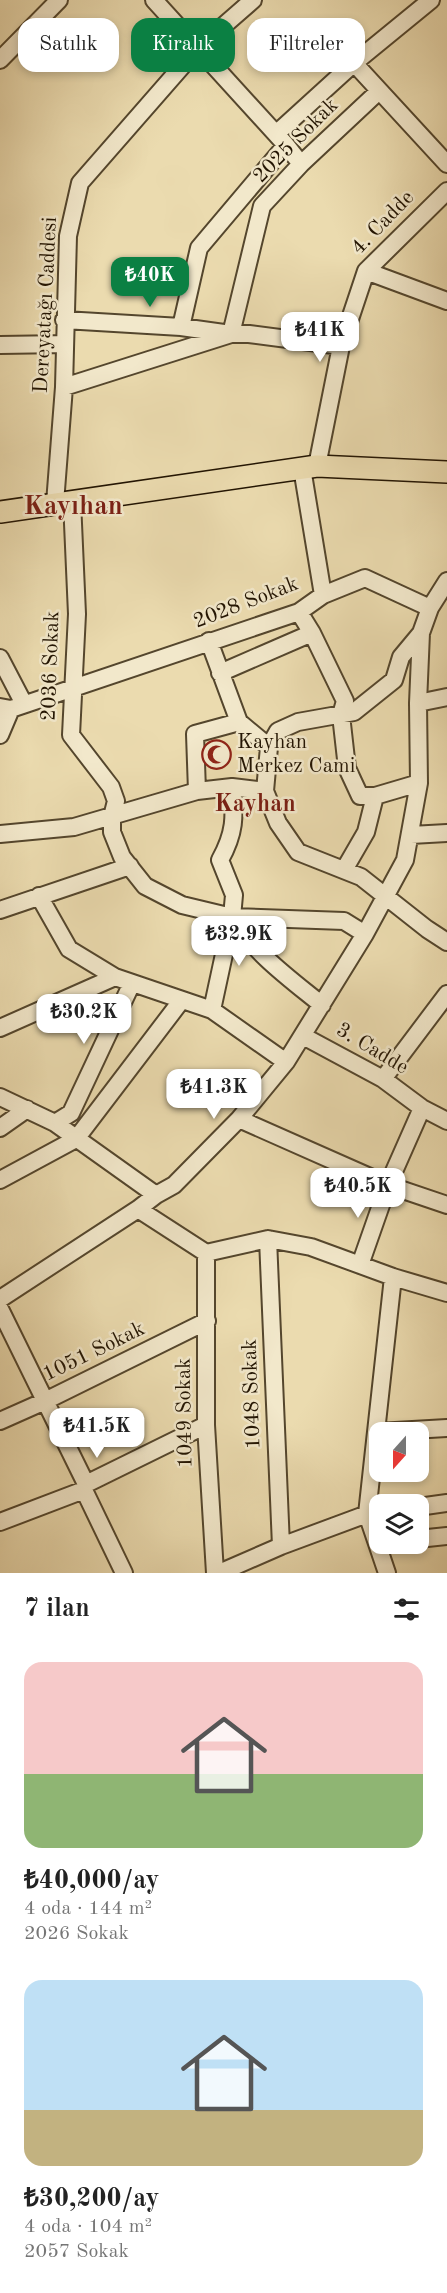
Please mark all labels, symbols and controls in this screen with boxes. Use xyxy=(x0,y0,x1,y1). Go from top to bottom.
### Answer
chip: Satılık xyxy=(18,18,119,72)
chip: Kiralık xyxy=(131,18,235,72)
chip: Filtreler xyxy=(247,18,365,72)
street label: 2025 Sokak xyxy=(250,95,342,187)
street label: 4. Cadde xyxy=(348,187,418,259)
street label: Dereyatağı Caddesi xyxy=(31,216,61,394)
pin: ₺40K xyxy=(114,257,186,308)
text: ₺40K xyxy=(125,266,175,286)
pin: ₺41K xyxy=(284,312,356,363)
text: ₺41K xyxy=(295,321,345,341)
district label: Kayıhan xyxy=(23,493,123,520)
street label: 2028 Sokak xyxy=(191,573,301,633)
street label: 2036 Sokak xyxy=(39,610,63,721)
place label: Kayhan Merkez Cami xyxy=(237,732,355,777)
mosque icon: Kayhan Merkez Cami xyxy=(200,738,232,770)
district label: Kayhan xyxy=(214,793,296,817)
pin: ₺32.9K xyxy=(190,916,288,967)
text: ₺32.9K xyxy=(205,925,273,945)
pin: ₺30.2K xyxy=(35,994,133,1045)
text: ₺30.2K xyxy=(50,1003,118,1023)
street label: 3. Cadde xyxy=(332,1019,412,1079)
pin: ₺41.3K xyxy=(165,1069,263,1120)
text: ₺41.3K xyxy=(180,1078,248,1098)
pin: ₺40.5K xyxy=(309,1168,407,1219)
text: ₺40.5K xyxy=(324,1177,392,1197)
street label: 1051 Sokak xyxy=(40,1318,148,1386)
street label: 1048 Sokak xyxy=(240,1338,264,1449)
street label: 1049 Sokak xyxy=(174,1358,196,1468)
pin: ₺41.5K xyxy=(48,1408,146,1459)
text: ₺41.5K xyxy=(63,1417,131,1437)
north arrow xyxy=(369,1422,429,1482)
map controls xyxy=(369,1422,429,1554)
button: layers xyxy=(369,1494,429,1554)
icon: filters xyxy=(390,1593,423,1626)
text: 7 ilan xyxy=(24,1596,90,1622)
icon: home xyxy=(170,1701,278,1809)
text: ₺40,000/ay xyxy=(24,1868,159,1894)
text: 4 oda · 144 m² xyxy=(24,1899,152,1919)
text: 2026 Sokak xyxy=(24,1924,129,1944)
icon: home xyxy=(170,2019,278,2127)
text: ₺30,200/ay xyxy=(24,2186,159,2212)
text: 4 oda · 104 m² xyxy=(24,2217,152,2237)
text: 2057 Sokak xyxy=(24,2242,129,2262)

